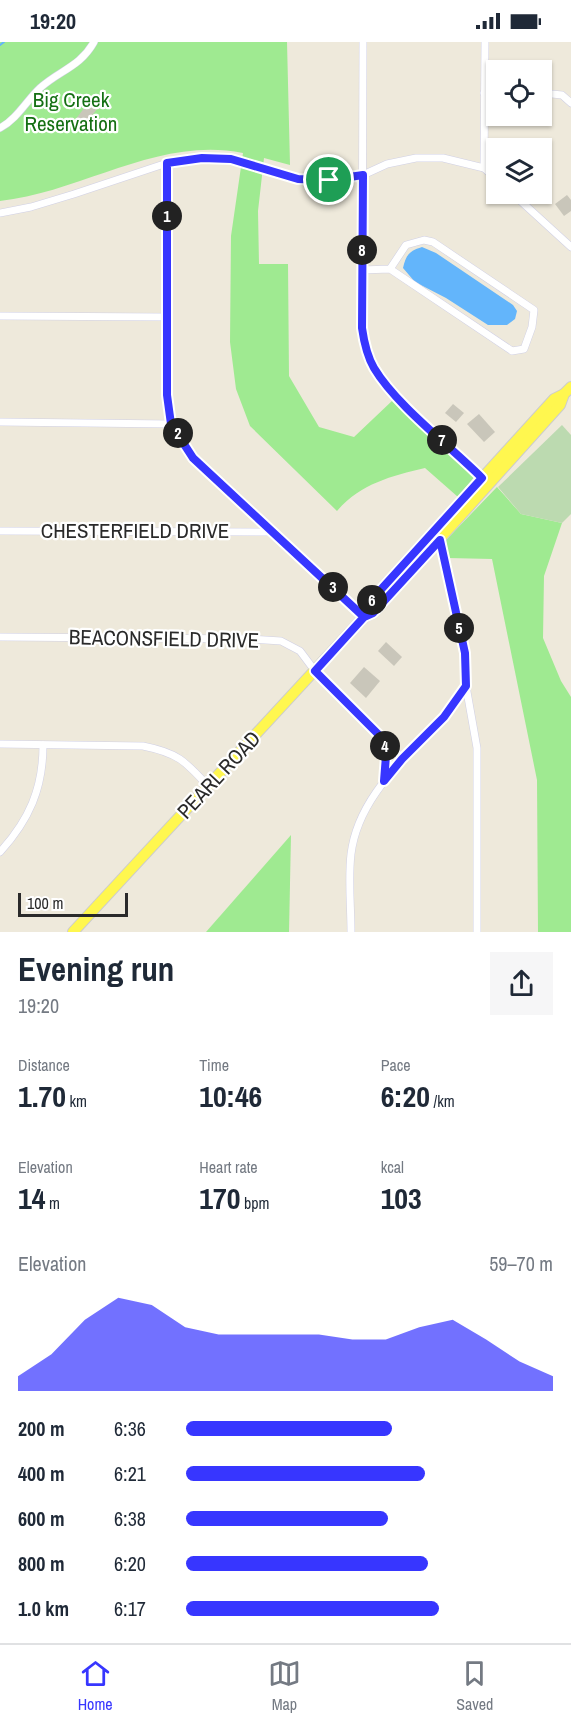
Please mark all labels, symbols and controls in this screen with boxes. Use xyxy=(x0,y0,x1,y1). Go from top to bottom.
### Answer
text: 19:20 xyxy=(30,6,76,36)
map controls xyxy=(486,60,552,204)
button: locate xyxy=(486,60,552,126)
park label: Big Creek Reservation xyxy=(25,85,117,138)
button: layers xyxy=(486,138,552,204)
pin xyxy=(303,154,354,205)
icon: arrive xyxy=(312,163,345,196)
pin: 1 xyxy=(152,201,182,231)
text: 1 xyxy=(163,205,171,227)
pin: 8 xyxy=(347,235,377,265)
text: 8 xyxy=(358,239,366,261)
pin: 2 xyxy=(163,418,193,448)
text: 2 xyxy=(174,422,182,444)
pin: 7 xyxy=(427,425,457,455)
text: 7 xyxy=(438,429,446,451)
street label: CHESTERFIELD DRIVE xyxy=(41,516,229,545)
pin: 3 xyxy=(318,572,348,602)
text: 3 xyxy=(329,576,337,598)
pin: 6 xyxy=(357,585,387,615)
text: 6 xyxy=(368,589,376,611)
pin: 5 xyxy=(444,613,474,643)
text: 5 xyxy=(455,617,463,639)
street label: BEACONSFIELD DRIVE xyxy=(69,622,259,655)
street label: PEARL ROAD xyxy=(170,724,267,825)
pin: 4 xyxy=(370,731,400,761)
text: 4 xyxy=(381,735,389,757)
scale bar xyxy=(18,890,128,917)
text: 100 m xyxy=(27,892,63,914)
text: Evening run xyxy=(18,947,174,991)
button: share xyxy=(490,952,553,1015)
text: 19:20 xyxy=(18,992,59,1019)
text: Distance xyxy=(18,1054,70,1076)
text: Time xyxy=(199,1054,229,1076)
text: Pace xyxy=(381,1054,411,1076)
text: 1.70 xyxy=(18,1076,66,1116)
text: 10:46 xyxy=(199,1076,262,1116)
text: 6:20 xyxy=(381,1076,430,1116)
text: km xyxy=(66,1090,87,1112)
text: /km xyxy=(430,1090,455,1112)
text: Elevation xyxy=(18,1156,73,1178)
text: Heart rate xyxy=(199,1156,258,1178)
text: kcal xyxy=(381,1156,404,1178)
text: 14 xyxy=(18,1178,45,1218)
text: 170 xyxy=(199,1178,240,1218)
text: 103 xyxy=(381,1178,422,1218)
text: m xyxy=(45,1192,60,1214)
text: bpm xyxy=(240,1192,270,1214)
text: Elevation xyxy=(18,1250,86,1277)
text: 59–70 m xyxy=(489,1250,553,1277)
text: 200 m xyxy=(18,1415,65,1442)
text: 6:36 xyxy=(114,1415,146,1442)
text: 400 m xyxy=(18,1460,65,1487)
text: 6:21 xyxy=(114,1460,146,1487)
text: 600 m xyxy=(18,1505,65,1532)
text: 6:38 xyxy=(114,1505,146,1532)
text: 800 m xyxy=(18,1550,65,1577)
text: 6:20 xyxy=(114,1550,146,1577)
text: 1.0 km xyxy=(18,1595,69,1622)
text: 6:17 xyxy=(114,1595,146,1622)
tab: Home xyxy=(78,1657,113,1715)
tab: Map xyxy=(268,1657,301,1715)
tab: Saved xyxy=(456,1657,493,1715)

